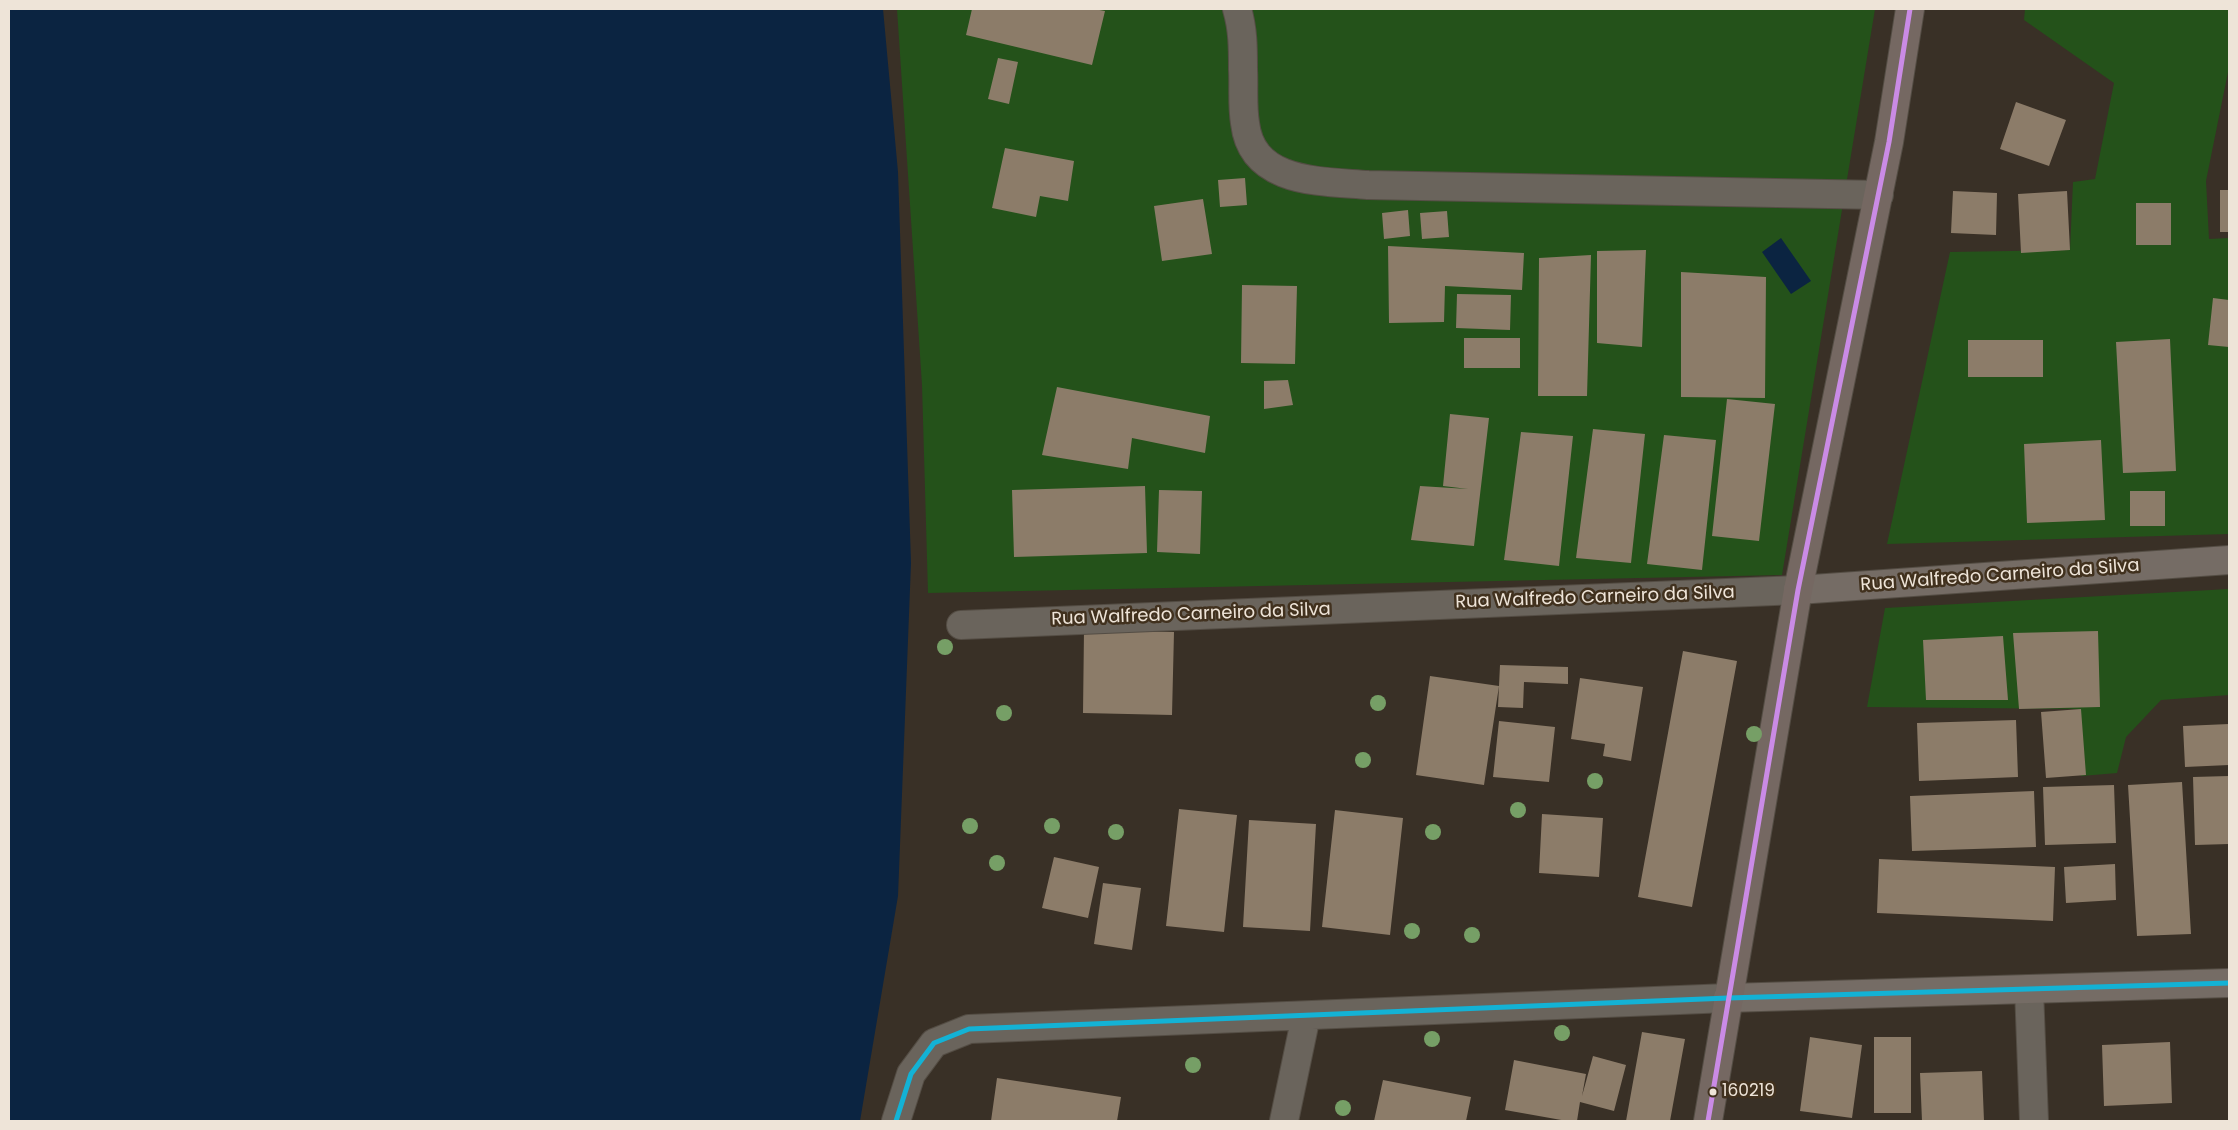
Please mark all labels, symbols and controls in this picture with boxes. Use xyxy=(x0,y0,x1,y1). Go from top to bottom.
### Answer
street label: Rua Walfredo Carneiro da Silva xyxy=(1860,555,2140,597)
street label: Rua Walfredo Carneiro da Silva xyxy=(1455,582,1735,614)
street label: Rua Walfredo Carneiro da Silva xyxy=(1051,599,1331,631)
place label: 160219 xyxy=(1722,1082,1775,1102)
marker: 160219 xyxy=(1708,1087,1718,1097)

